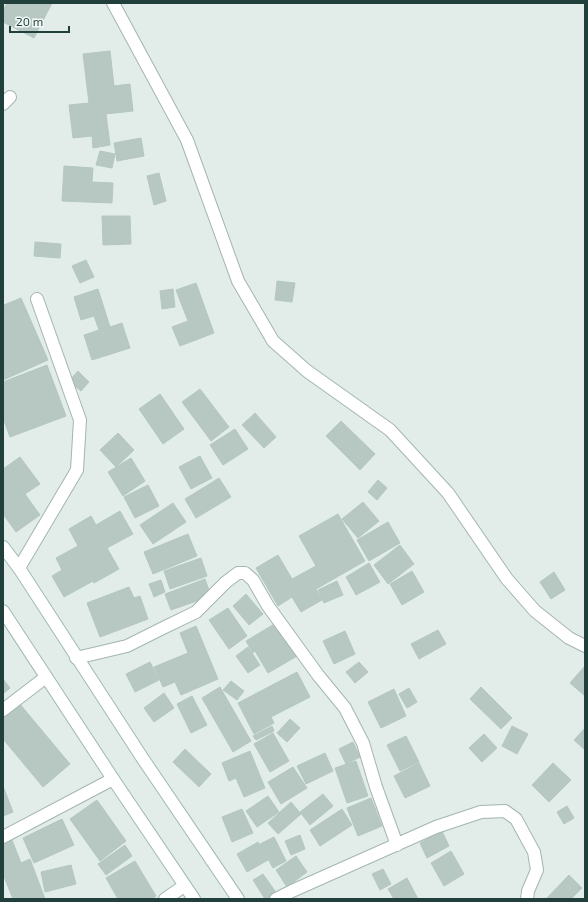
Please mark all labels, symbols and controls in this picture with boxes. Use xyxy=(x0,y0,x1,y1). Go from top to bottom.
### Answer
scale bar xyxy=(10,8,69,34)
text: 20 m xyxy=(16,14,43,28)

